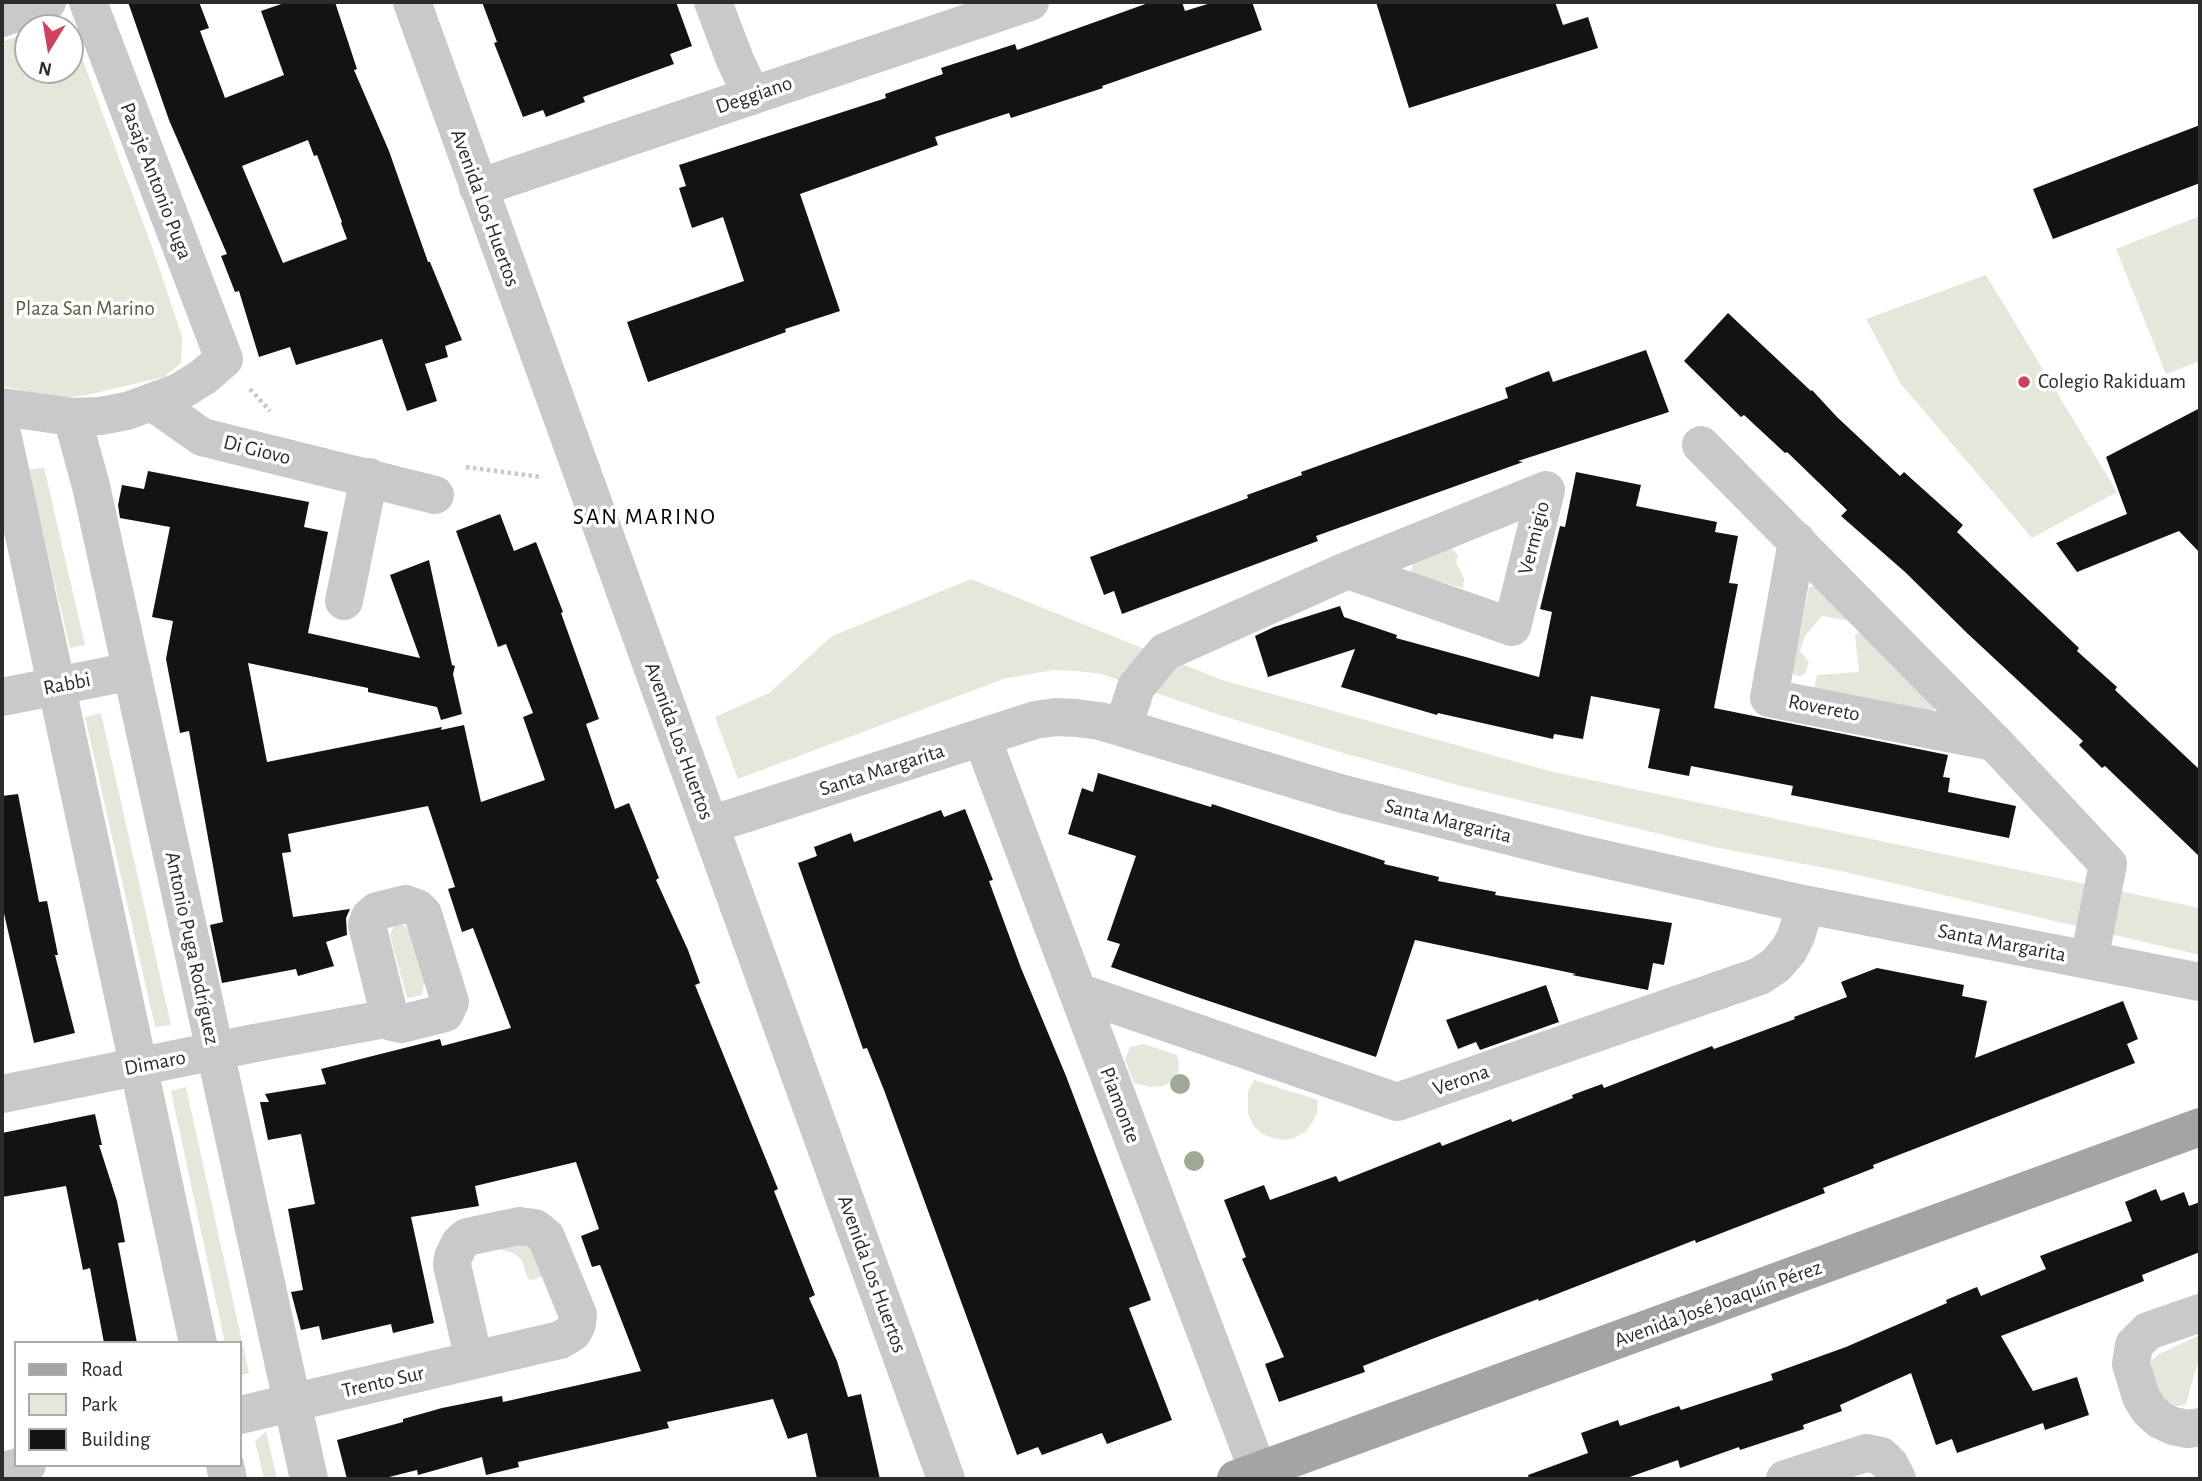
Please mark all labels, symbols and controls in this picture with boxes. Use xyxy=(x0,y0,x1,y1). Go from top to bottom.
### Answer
north arrow xyxy=(14,14,84,84)
text: N xyxy=(37,58,54,79)
street label: Deggiano xyxy=(712,70,796,120)
street label: Pasaje Antonio Puga xyxy=(114,99,198,263)
street label: Avenida Los Huertos xyxy=(445,126,525,290)
park label: Plaza San Marino xyxy=(15,296,155,322)
place label: Colegio Rakiduam xyxy=(2038,369,2186,395)
marker: Colegio Rakiduam xyxy=(2016,374,2032,390)
street label: Di Giovo xyxy=(221,429,293,471)
street label: Vermigio xyxy=(1513,499,1555,577)
district label: SAN MARINO xyxy=(574,503,716,531)
street label: Avenida Los Huertos xyxy=(639,659,719,823)
street label: Rabbi xyxy=(41,667,93,701)
street label: Rovereto xyxy=(1786,689,1862,727)
street label: Santa Margarita xyxy=(816,738,948,802)
street label: Santa Margarita xyxy=(1382,793,1514,849)
street label: Antonio Puga Rodríguez xyxy=(159,849,225,1047)
street label: Santa Margarita xyxy=(1936,918,2068,968)
street label: Dimaro xyxy=(122,1045,188,1081)
street label: Verona xyxy=(1429,1059,1493,1101)
street label: Piamonte xyxy=(1094,1063,1146,1147)
street label: Avenida Los Huertos xyxy=(832,1192,912,1356)
street label: Avenida José Joaquín Pérez xyxy=(1611,1255,1825,1353)
legend xyxy=(14,1341,242,1467)
text: Road xyxy=(81,1359,123,1380)
street label: Trento Sur xyxy=(339,1360,427,1404)
text: Park xyxy=(81,1394,117,1415)
text: Building xyxy=(81,1429,150,1450)

